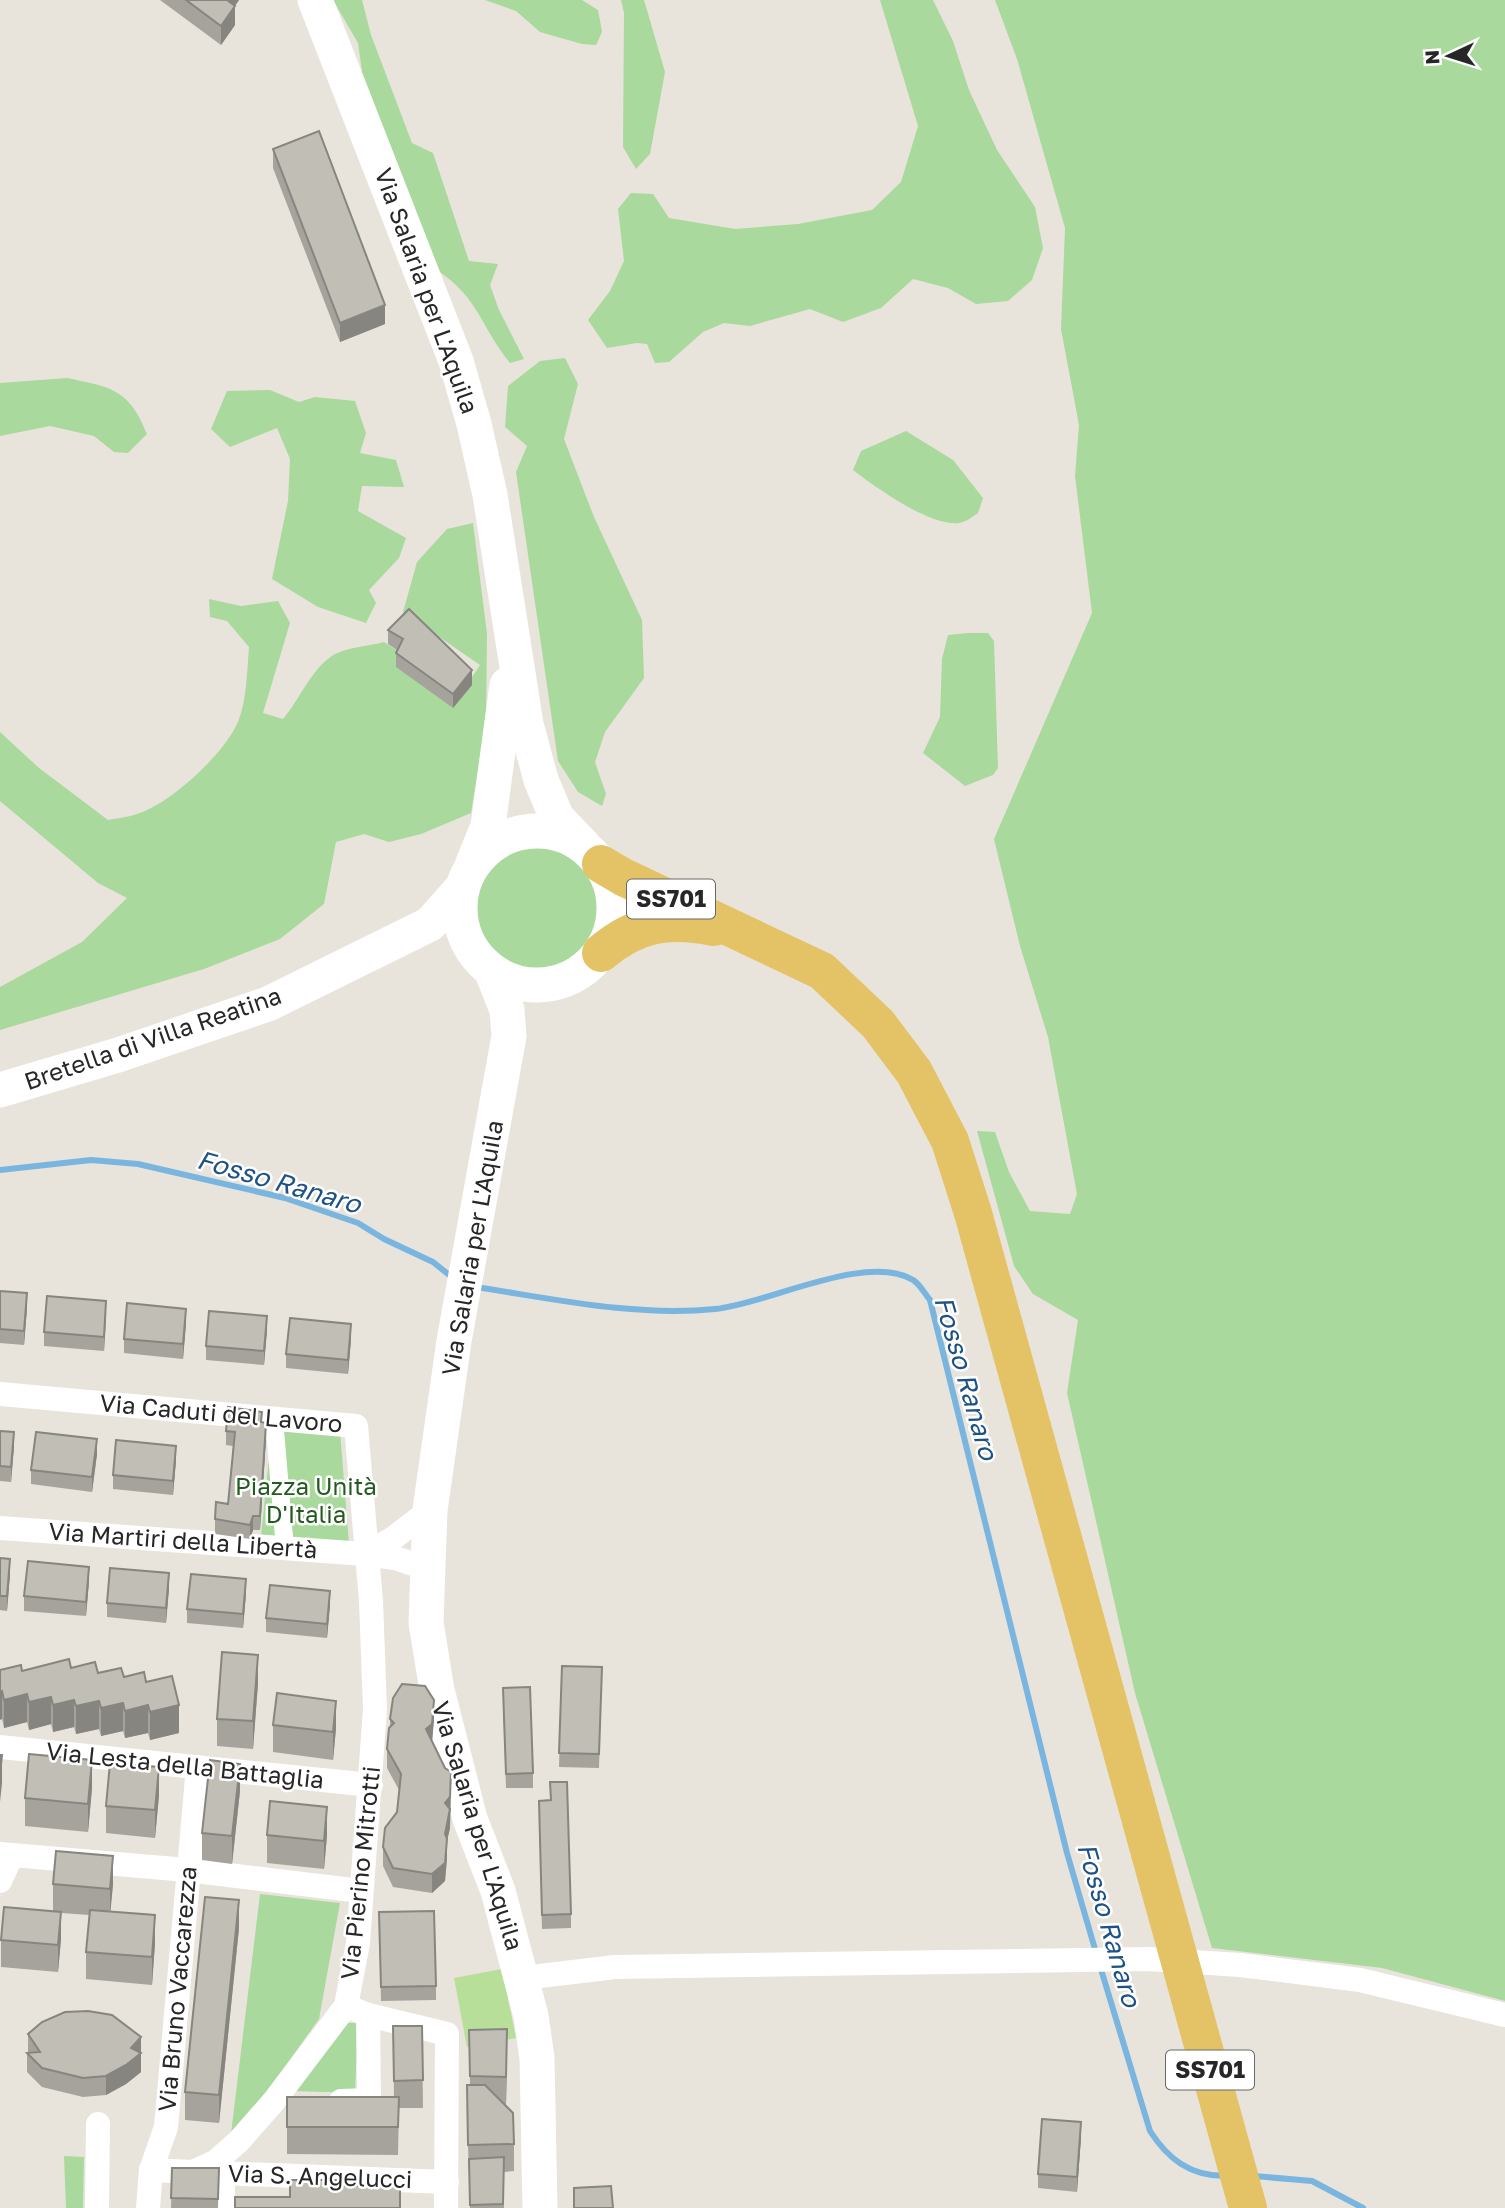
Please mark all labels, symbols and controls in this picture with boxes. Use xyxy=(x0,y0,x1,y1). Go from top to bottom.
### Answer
north arrow xyxy=(1414,21,1484,91)
text: N xyxy=(1420,49,1444,65)
street label: Via Salaria per L'Aquila xyxy=(369,164,485,417)
road number: SS701 xyxy=(627,879,715,918)
street label: Bretella di Villa Reatina xyxy=(20,980,285,1095)
street label: Via Salaria per L'Aquila xyxy=(435,1118,508,1378)
water label: Fosso Ranaro xyxy=(194,1143,366,1220)
water label: Fosso Ranaro xyxy=(928,1292,1005,1465)
street label: Via Caduti del Lavoro xyxy=(99,1387,344,1438)
park label: Piazza Unità D'Italia xyxy=(235,1471,377,1528)
street label: Via Martiri della Libertà xyxy=(48,1516,318,1563)
street label: Via Salaria per L'Aquila xyxy=(427,1697,530,1954)
street label: Via Lesta della Battaglia xyxy=(45,1735,326,1794)
street label: Via Pierino Mitrotti xyxy=(334,1765,385,1981)
water label: Fosso Ranaro xyxy=(1071,1839,1148,2012)
street label: Via Bruno Vaccarezza xyxy=(151,1865,202,2113)
road number: SS701 xyxy=(1166,2050,1254,2090)
street label: Via S. Angelucci xyxy=(227,2158,413,2193)

